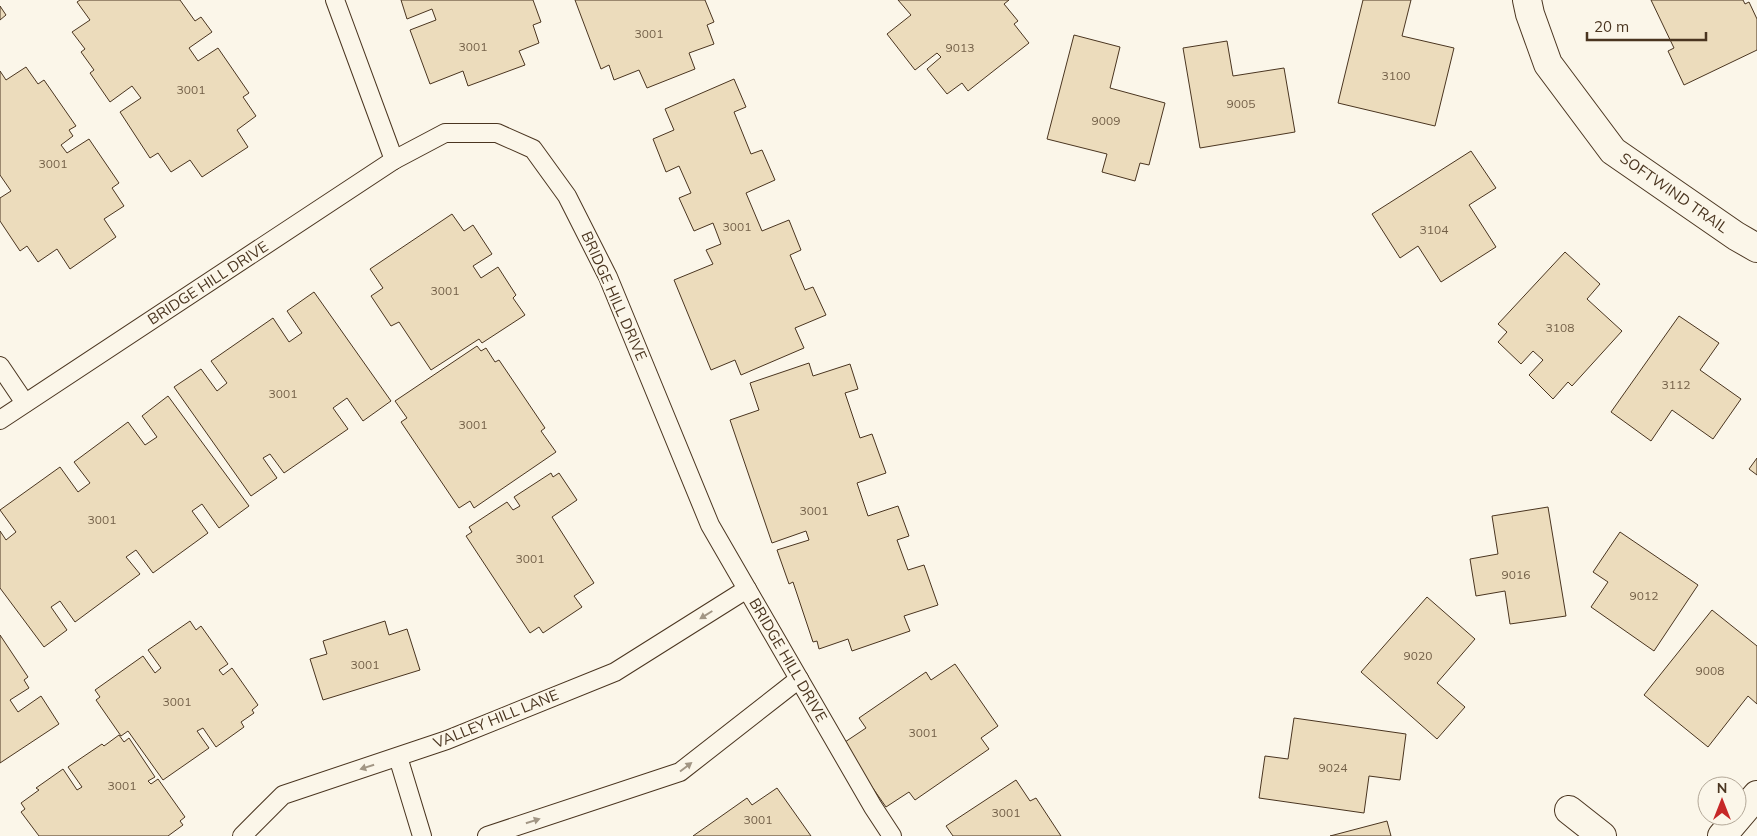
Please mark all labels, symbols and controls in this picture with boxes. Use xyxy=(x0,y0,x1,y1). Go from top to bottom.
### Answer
scale bar xyxy=(1587,10,1706,42)
text: 20 m xyxy=(1594,17,1629,36)
house number: 3001 xyxy=(635,26,663,41)
house number: 3001 xyxy=(459,39,487,54)
house number: 9013 xyxy=(946,40,974,55)
house number: 3100 xyxy=(1382,68,1410,83)
house number: 3001 xyxy=(177,82,205,97)
house number: 9005 xyxy=(1227,96,1255,111)
house number: 9009 xyxy=(1092,113,1120,128)
street label: SOFTWIND TRAIL xyxy=(1616,148,1732,237)
house number: 3001 xyxy=(39,156,67,171)
house number: 3001 xyxy=(723,219,751,234)
house number: 3104 xyxy=(1420,222,1448,237)
street label: BRIDGE HILL DRIVE xyxy=(577,228,652,364)
street label: BRIDGE HILL DRIVE xyxy=(144,236,272,329)
house number: 3001 xyxy=(431,283,459,298)
house number: 3108 xyxy=(1546,320,1574,335)
house number: 3112 xyxy=(1662,377,1690,392)
house number: 3001 xyxy=(269,386,297,401)
house number: 3001 xyxy=(459,417,487,432)
house number: 3001 xyxy=(800,503,828,518)
house number: 3001 xyxy=(88,512,116,527)
house number: 3001 xyxy=(516,551,544,566)
house number: 9016 xyxy=(1502,567,1530,582)
house number: 9012 xyxy=(1630,588,1658,603)
street label: BRIDGE HILL DRIVE xyxy=(745,594,832,725)
one-way arrow xyxy=(699,610,712,619)
house number: 9020 xyxy=(1404,648,1432,663)
house number: 3001 xyxy=(351,657,379,672)
house number: 9008 xyxy=(1696,663,1724,678)
street label: VALLEY HILL LANE xyxy=(430,685,561,752)
house number: 3001 xyxy=(163,694,191,709)
house number: 3001 xyxy=(909,725,937,740)
house number: 9024 xyxy=(1319,760,1347,775)
one-way arrow xyxy=(679,762,693,772)
one-way arrow xyxy=(360,764,375,771)
north arrow xyxy=(1697,776,1747,826)
house number: 3001 xyxy=(108,778,136,793)
text: N xyxy=(1717,779,1727,797)
house number: 3001 xyxy=(992,805,1020,820)
house number: 3001 xyxy=(744,812,772,827)
one-way arrow xyxy=(526,816,541,824)

